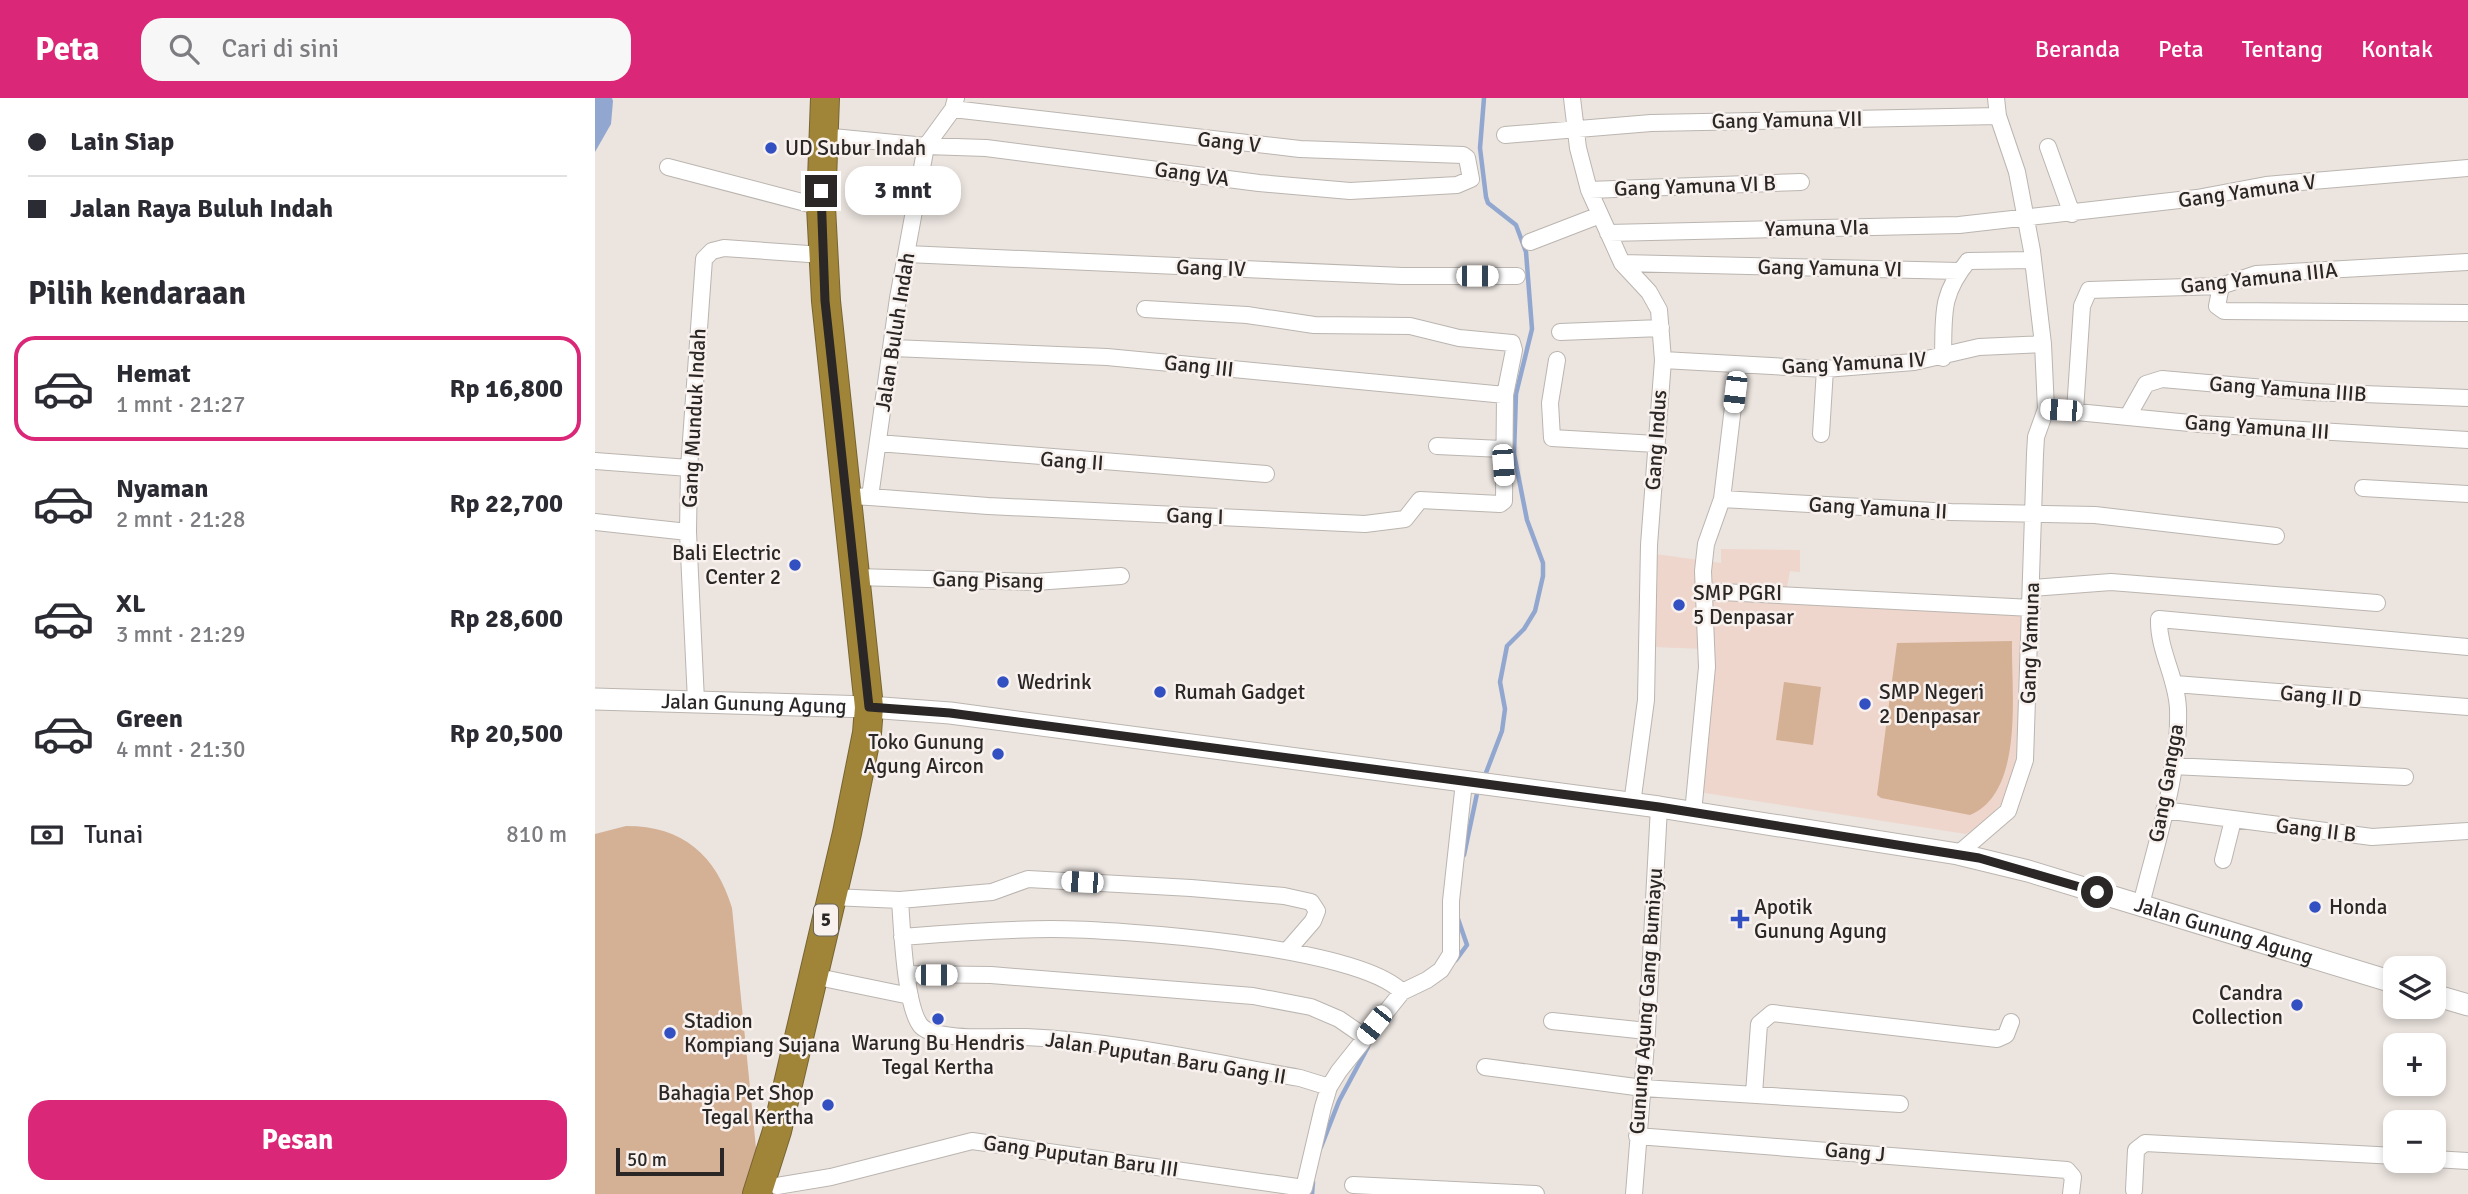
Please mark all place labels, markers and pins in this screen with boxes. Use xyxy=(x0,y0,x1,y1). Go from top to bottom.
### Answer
place label: UD Subur Indah xyxy=(785,135,926,161)
marker: UD Subur Indah xyxy=(763,140,779,156)
place label: Bali Electric Center 2 xyxy=(672,540,781,590)
marker: Bali Electric Center 2 xyxy=(787,557,803,573)
place label: SMP PGRI 5 Denpasar xyxy=(1693,580,1794,630)
marker: SMP PGRI 5 Denpasar xyxy=(1671,597,1687,613)
place label: Wedrink xyxy=(1017,669,1092,695)
marker: Wedrink xyxy=(995,674,1011,690)
place label: Rumah Gadget xyxy=(1174,679,1305,705)
place label: SMP Negeri 2 Denpasar xyxy=(1879,679,1984,729)
marker: Rumah Gadget xyxy=(1152,684,1168,700)
marker: SMP Negeri 2 Denpasar xyxy=(1857,696,1873,712)
place label: Toko Gunung Agung Aircon xyxy=(864,729,984,779)
marker: Toko Gunung Agung Aircon xyxy=(990,746,1006,762)
place label: Apotik Gunung Agung xyxy=(1754,894,1887,944)
place label: Honda xyxy=(2329,894,2387,920)
marker: Honda xyxy=(2307,899,2323,915)
marker: Apotik Gunung Agung xyxy=(1732,911,1748,927)
place label: Candra Collection xyxy=(2192,980,2283,1030)
marker: Candra Collection xyxy=(2289,997,2305,1013)
place label: Stadion Kompiang Sujana xyxy=(684,1008,840,1058)
marker: Warung Bu Hendris Tegal Kertha xyxy=(930,1011,946,1027)
marker: Stadion Kompiang Sujana xyxy=(662,1025,678,1041)
place label: Warung Bu Hendris Tegal Kertha xyxy=(851,1030,1025,1080)
place label: Bahagia Pet Shop Tegal Kertha xyxy=(658,1080,814,1130)
marker: Bahagia Pet Shop Tegal Kertha xyxy=(820,1097,836,1113)

